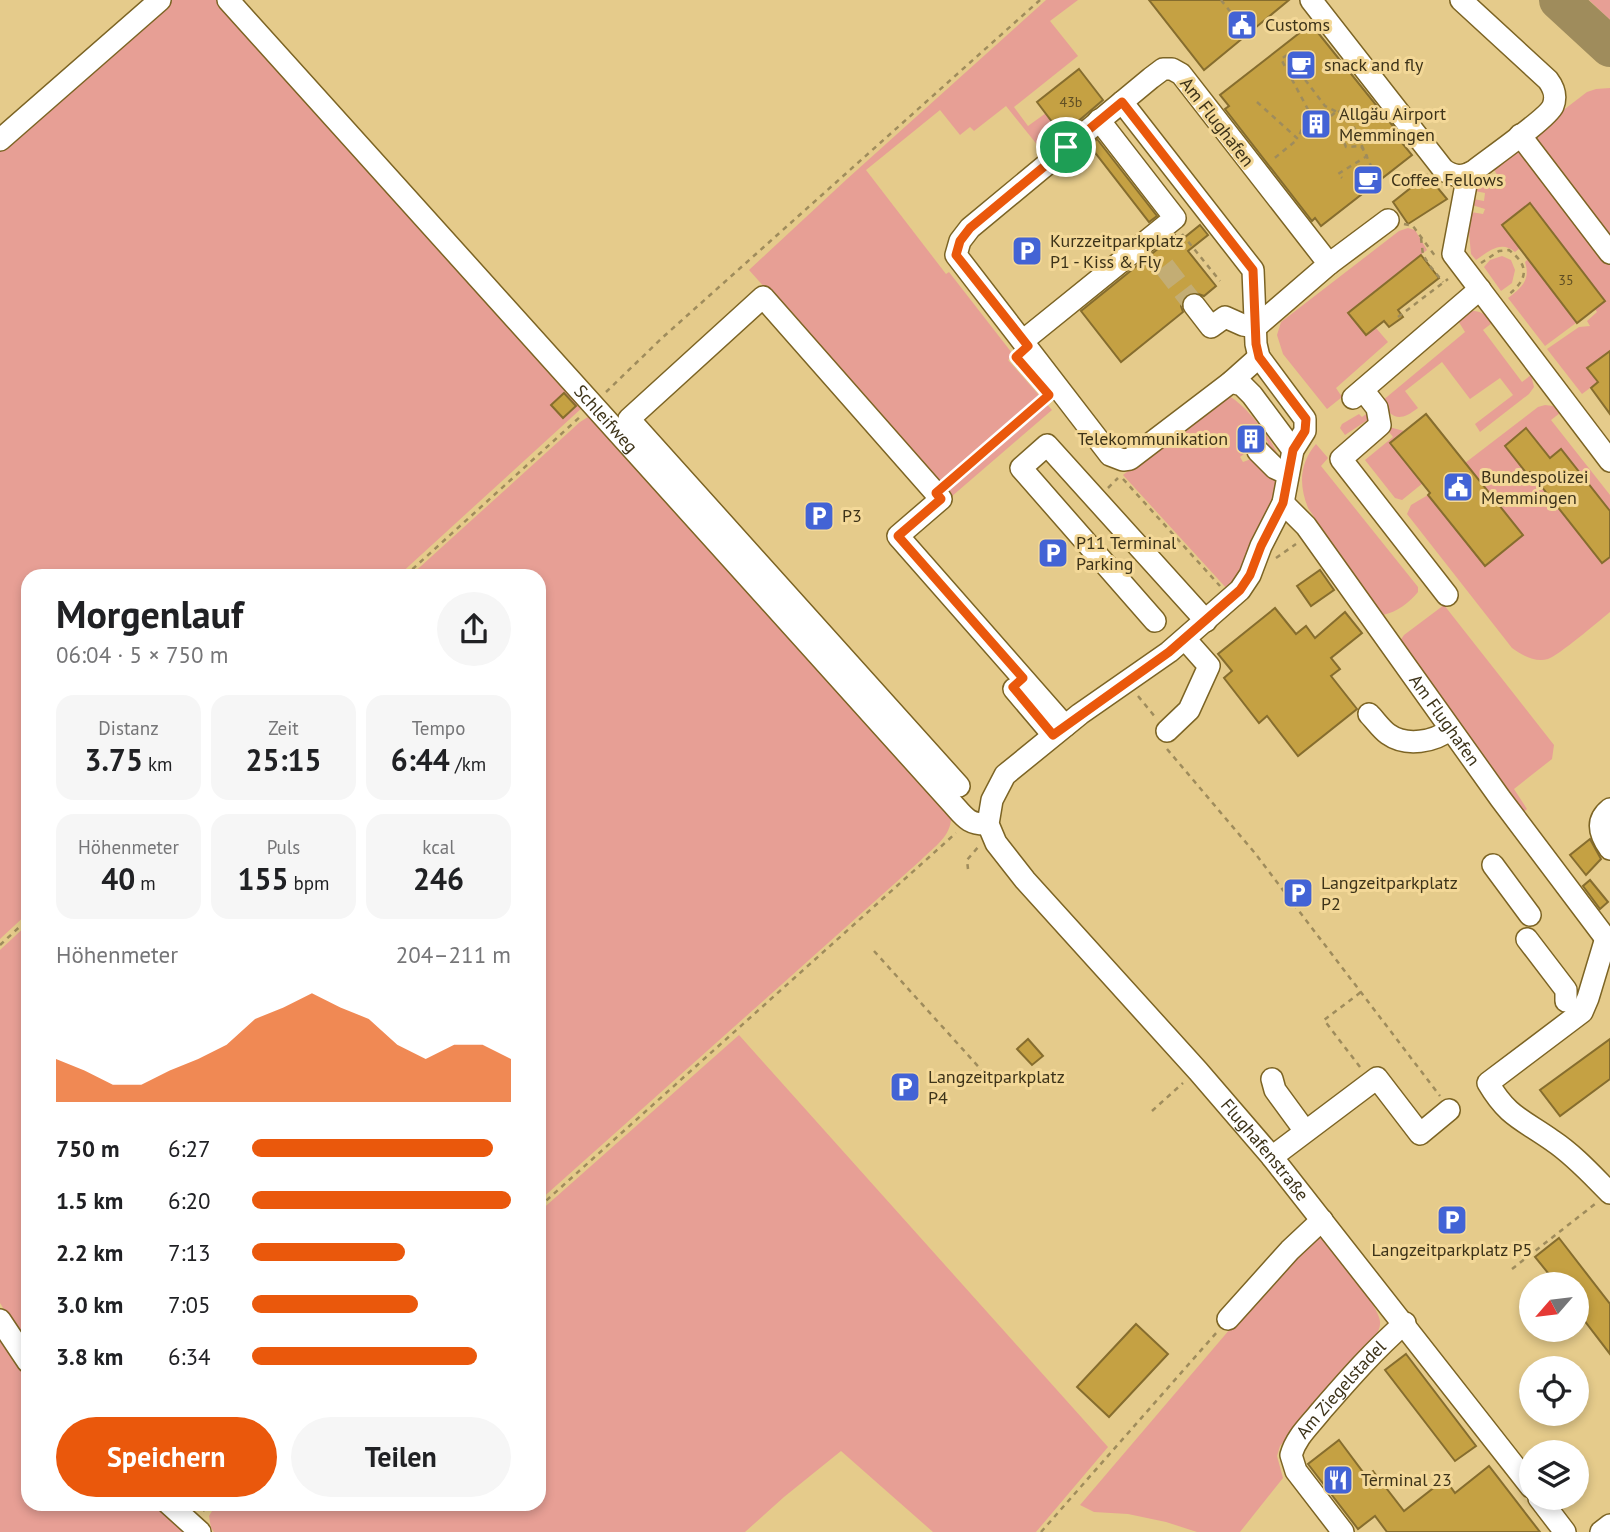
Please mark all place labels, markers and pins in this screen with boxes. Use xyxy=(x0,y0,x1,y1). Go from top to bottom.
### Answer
public building icon: Customs xyxy=(1225,8,1259,42)
place label: Customs xyxy=(1265,13,1330,36)
cafe icon: snack and fly xyxy=(1284,48,1318,82)
place label: snack and fly xyxy=(1324,53,1424,76)
place label: Allgäu Airport Memmingen xyxy=(1339,102,1446,146)
building icon: Allgäu Airport Memmingen xyxy=(1299,107,1333,141)
pin xyxy=(1036,117,1096,177)
cafe icon: Coffee Fellows xyxy=(1351,163,1385,197)
place label: Coffee Fellows xyxy=(1391,168,1503,191)
place label: Kurzzeitparkplatz P1 - Kiss & Fly xyxy=(1050,229,1184,273)
parking icon: Kurzzeitparkplatz P1 - Kiss & Fly xyxy=(1010,234,1044,268)
building icon: Telekommunikation xyxy=(1234,422,1268,456)
place label: Telekommunikation xyxy=(1077,427,1228,450)
place label: Bundespolizei Memmingen xyxy=(1481,465,1589,509)
public building icon: Bundespolizei Memmingen xyxy=(1441,470,1475,504)
parking icon: P3 xyxy=(802,499,836,533)
place label: P3 xyxy=(842,504,862,527)
place label: P11 Terminal Parking xyxy=(1076,531,1177,575)
parking icon: P11 Terminal Parking xyxy=(1036,536,1070,570)
place label: Langzeitparkplatz P2 xyxy=(1321,871,1458,915)
parking icon: Langzeitparkplatz P2 xyxy=(1281,876,1315,910)
place label: Langzeitparkplatz P4 xyxy=(928,1065,1065,1109)
parking icon: Langzeitparkplatz P4 xyxy=(888,1070,922,1104)
parking icon: Langzeitparkplatz P5 xyxy=(1435,1203,1469,1237)
place label: Langzeitparkplatz P5 xyxy=(1372,1238,1532,1261)
restaurant icon: Terminal 23 xyxy=(1321,1463,1355,1497)
place label: Terminal 23 xyxy=(1361,1468,1452,1491)

